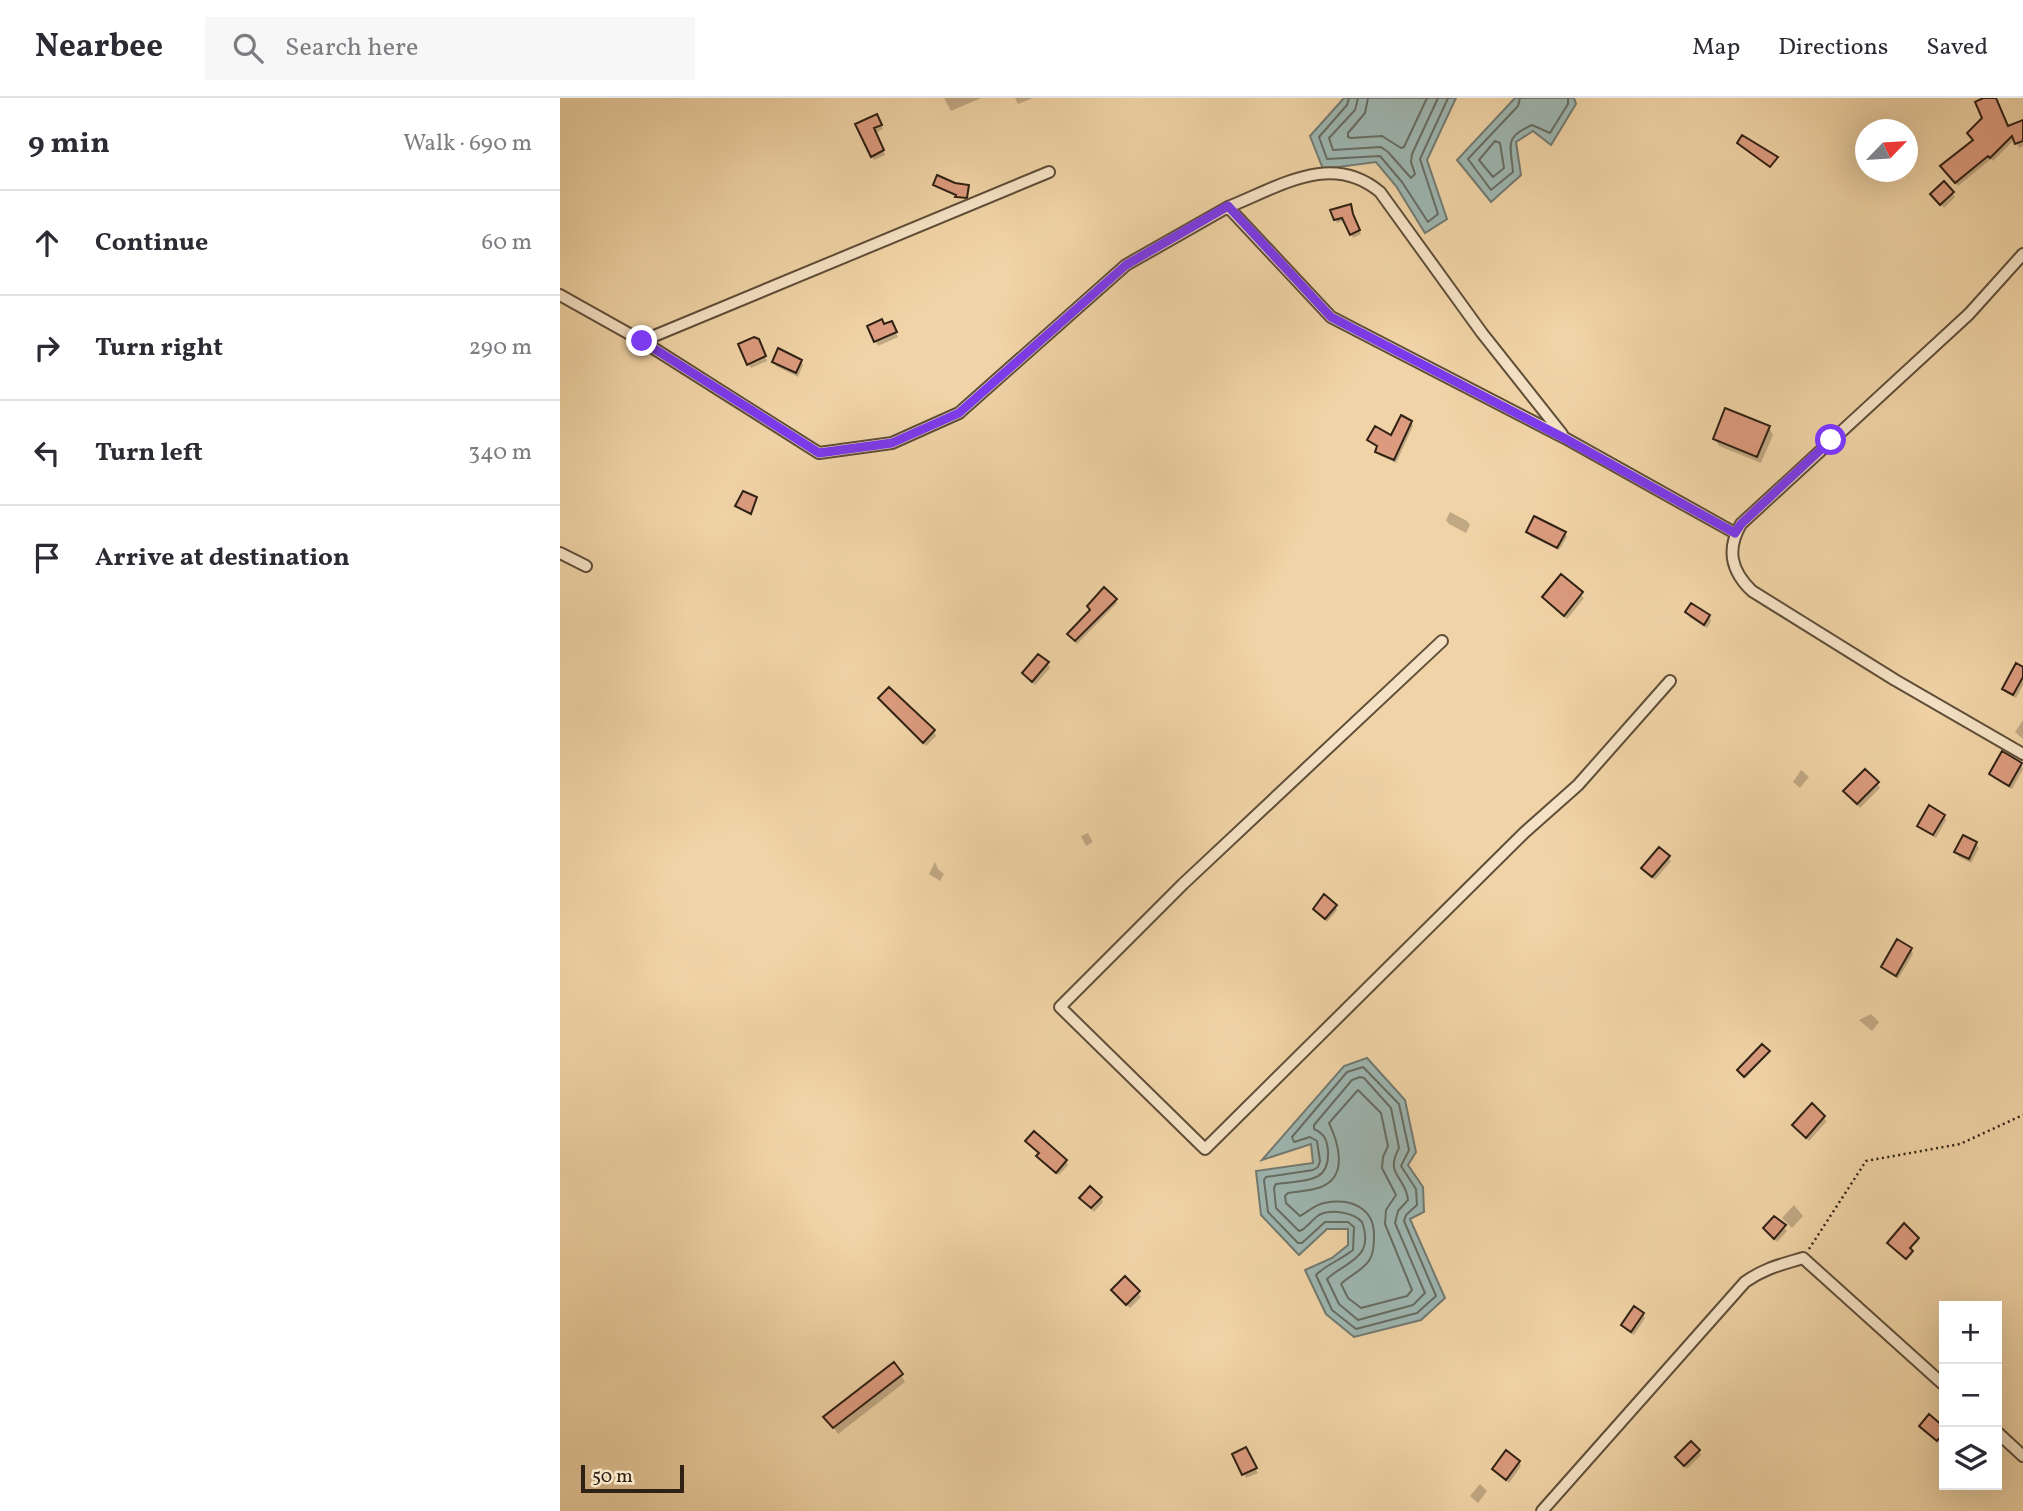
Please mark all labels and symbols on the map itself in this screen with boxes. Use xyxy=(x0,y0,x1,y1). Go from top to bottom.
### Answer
north arrow xyxy=(1855,119,1918,182)
route end xyxy=(626,325,657,356)
route start xyxy=(1815,424,1846,455)
scale bar xyxy=(581,1462,684,1494)

